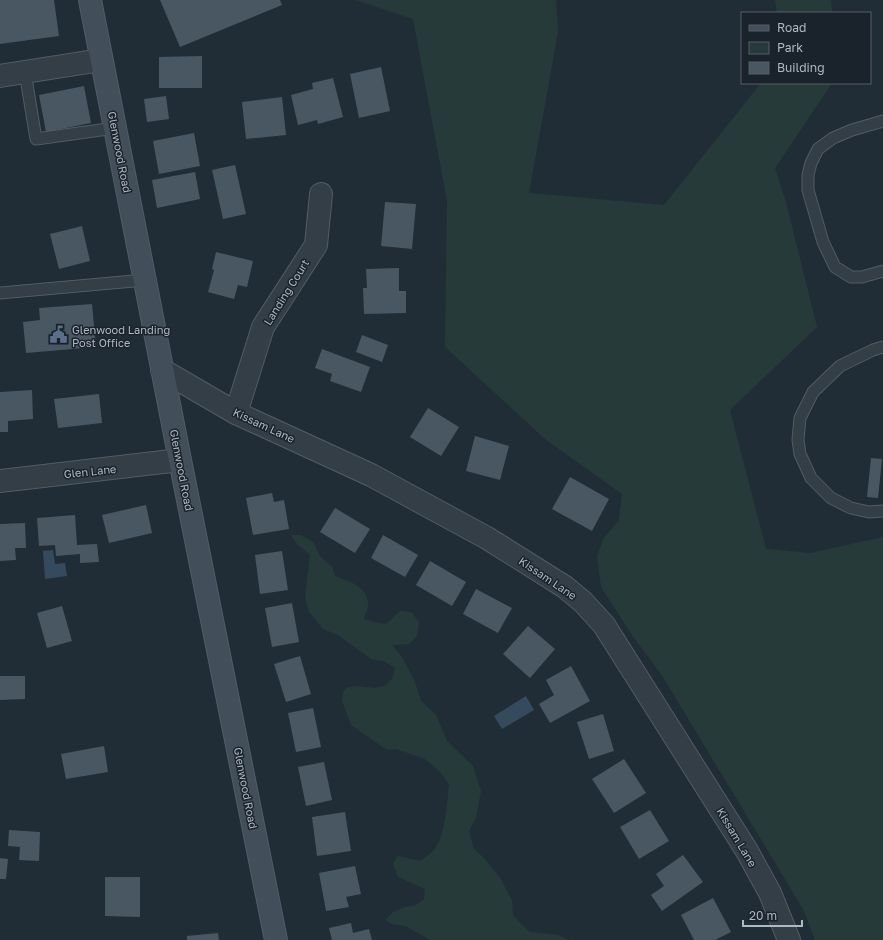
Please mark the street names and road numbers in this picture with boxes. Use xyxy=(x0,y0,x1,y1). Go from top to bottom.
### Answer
street label: Glenwood Road xyxy=(106,110,134,194)
street label: Landing Court xyxy=(261,257,311,327)
street label: Kissam Lane xyxy=(231,405,297,445)
street label: Glenwood Road xyxy=(168,428,196,512)
street label: Glen Lane xyxy=(63,462,117,480)
street label: Kissam Lane xyxy=(517,554,579,602)
street label: Glenwood Road xyxy=(232,746,260,830)
street label: Kissam Lane xyxy=(714,805,760,869)

